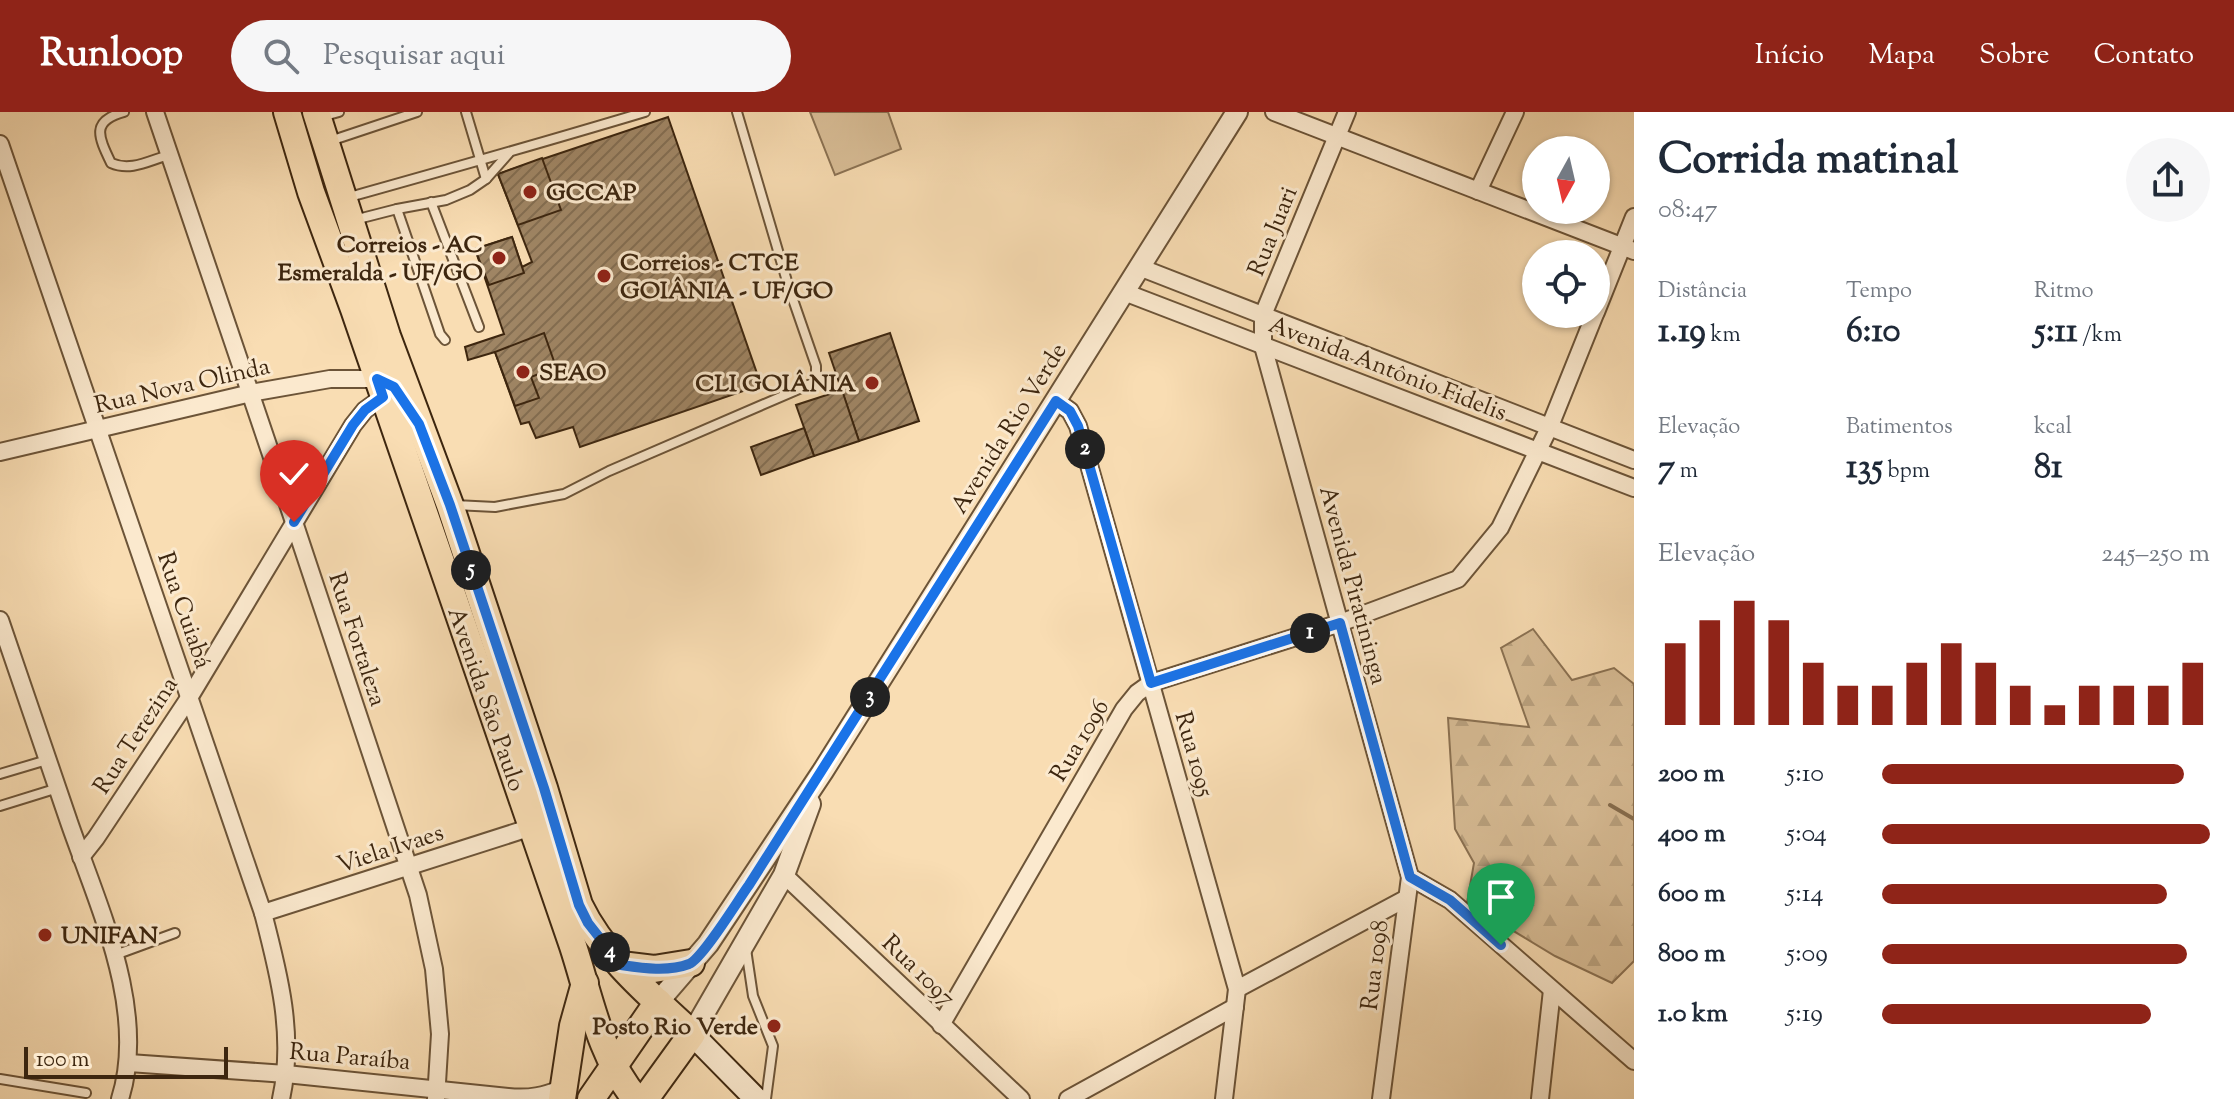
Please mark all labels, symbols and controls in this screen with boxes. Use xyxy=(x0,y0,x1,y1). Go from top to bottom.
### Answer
search box xyxy=(231,20,791,92)
text: Runloop xyxy=(40,29,183,83)
icon: search xyxy=(259,34,303,78)
text: Pesquisar aqui xyxy=(323,35,505,78)
text: Início xyxy=(1755,36,1824,76)
text: Mapa xyxy=(1868,36,1935,76)
text: Sobre xyxy=(1979,36,2050,76)
text: Contato xyxy=(2094,36,2194,76)
text: Corrida matinal xyxy=(1658,130,1958,193)
north arrow xyxy=(1522,136,1610,224)
map controls xyxy=(1522,136,1610,328)
button: share xyxy=(2126,138,2210,222)
place label: GCCAP xyxy=(546,177,637,211)
street label: Rua Juari xyxy=(1241,182,1307,282)
marker: GCCAP xyxy=(521,183,539,201)
text: 08:47 xyxy=(1658,192,1718,229)
place label: Correios - AC Esmeralda - UF/GO xyxy=(278,229,483,291)
button: locate xyxy=(1522,240,1610,328)
place label: Correios - CTCE GOIÂNIA - UF/GO xyxy=(620,247,833,309)
marker: Correios - AC Esmeralda - UF/GO xyxy=(490,249,508,267)
marker: Correios - CTCE GOIÂNIA - UF/GO xyxy=(595,267,613,285)
text: Distância xyxy=(1658,276,1747,308)
text: Tempo xyxy=(1846,276,1912,308)
text: Ritmo xyxy=(2034,276,2093,308)
text: 1.19 xyxy=(1658,308,1706,357)
text: 6:10 xyxy=(1846,308,1901,357)
text: 5:11 xyxy=(2034,308,2078,357)
street label: Avenida Antônio Fidelis xyxy=(1263,309,1511,431)
text: km xyxy=(1706,320,1741,352)
text: /km xyxy=(2078,320,2122,352)
street label: Avenida Rio Verde xyxy=(943,337,1076,521)
street label: Rua Nova Olinda xyxy=(91,350,274,424)
place label: SEAO xyxy=(539,357,607,391)
marker: SEAO xyxy=(514,363,532,381)
place label: CLI GOIÂNIA xyxy=(695,368,856,402)
marker: CLI GOIÂNIA xyxy=(863,374,881,392)
text: Elevação xyxy=(1658,412,1740,444)
text: Batimentos xyxy=(1846,412,1953,444)
text: kcal xyxy=(2034,412,2072,444)
pin: 2 xyxy=(1065,429,1105,469)
text: 2 xyxy=(1080,433,1090,465)
pin xyxy=(260,440,328,522)
text: 7 xyxy=(1658,444,1675,493)
text: 135 xyxy=(1846,444,1883,493)
text: 81 xyxy=(2034,444,2063,493)
icon: check xyxy=(272,452,316,496)
text: m xyxy=(1675,456,1698,488)
text: bpm xyxy=(1883,456,1930,488)
street label: Avenida Piratininga xyxy=(1309,482,1395,689)
text: Elevação xyxy=(1658,536,1755,573)
text: 245–250 m xyxy=(2101,536,2210,573)
street label: Rua Cuiabá xyxy=(147,548,219,673)
pin: 5 xyxy=(451,550,491,590)
text: 5 xyxy=(467,554,475,586)
street label: Rua Fortaleza xyxy=(319,568,394,711)
street label: Avenida São Paulo xyxy=(438,603,533,796)
pin: 1 xyxy=(1290,613,1330,653)
text: 1 xyxy=(1306,617,1314,649)
street label: Rua Terezina xyxy=(86,671,187,801)
pin: 3 xyxy=(850,677,890,717)
text: 3 xyxy=(866,681,874,713)
street label: Rua 1096 xyxy=(1043,693,1119,789)
street label: Rua 1095 xyxy=(1165,708,1221,801)
text: 200 m xyxy=(1658,756,1725,793)
text: 5:10 xyxy=(1786,756,1824,793)
text: 400 m xyxy=(1658,816,1725,853)
text: 5:04 xyxy=(1786,816,1827,853)
street label: Viela Ivaes xyxy=(333,817,448,883)
pin xyxy=(1467,863,1535,945)
icon: arrive xyxy=(1479,875,1523,919)
text: 600 m xyxy=(1658,876,1725,913)
text: 5:14 xyxy=(1786,876,1824,913)
street label: Rua 1098 xyxy=(1354,918,1398,1012)
place label: UNIFAN xyxy=(61,920,158,954)
marker: UNIFAN xyxy=(36,926,54,944)
street label: Rua 1097 xyxy=(873,928,962,1015)
pin: 4 xyxy=(590,932,630,972)
text: 4 xyxy=(604,936,616,968)
text: 800 m xyxy=(1658,936,1726,973)
text: 5:09 xyxy=(1786,936,1828,973)
text: 1.0 km xyxy=(1658,996,1728,1033)
text: 5:19 xyxy=(1786,996,1823,1033)
place label: Posto Rio Verde xyxy=(593,1011,758,1045)
marker: Posto Rio Verde xyxy=(765,1017,783,1035)
street label: Rua Paraíba xyxy=(288,1036,412,1080)
scale bar xyxy=(24,1043,228,1079)
text: 100 m xyxy=(36,1045,89,1077)

